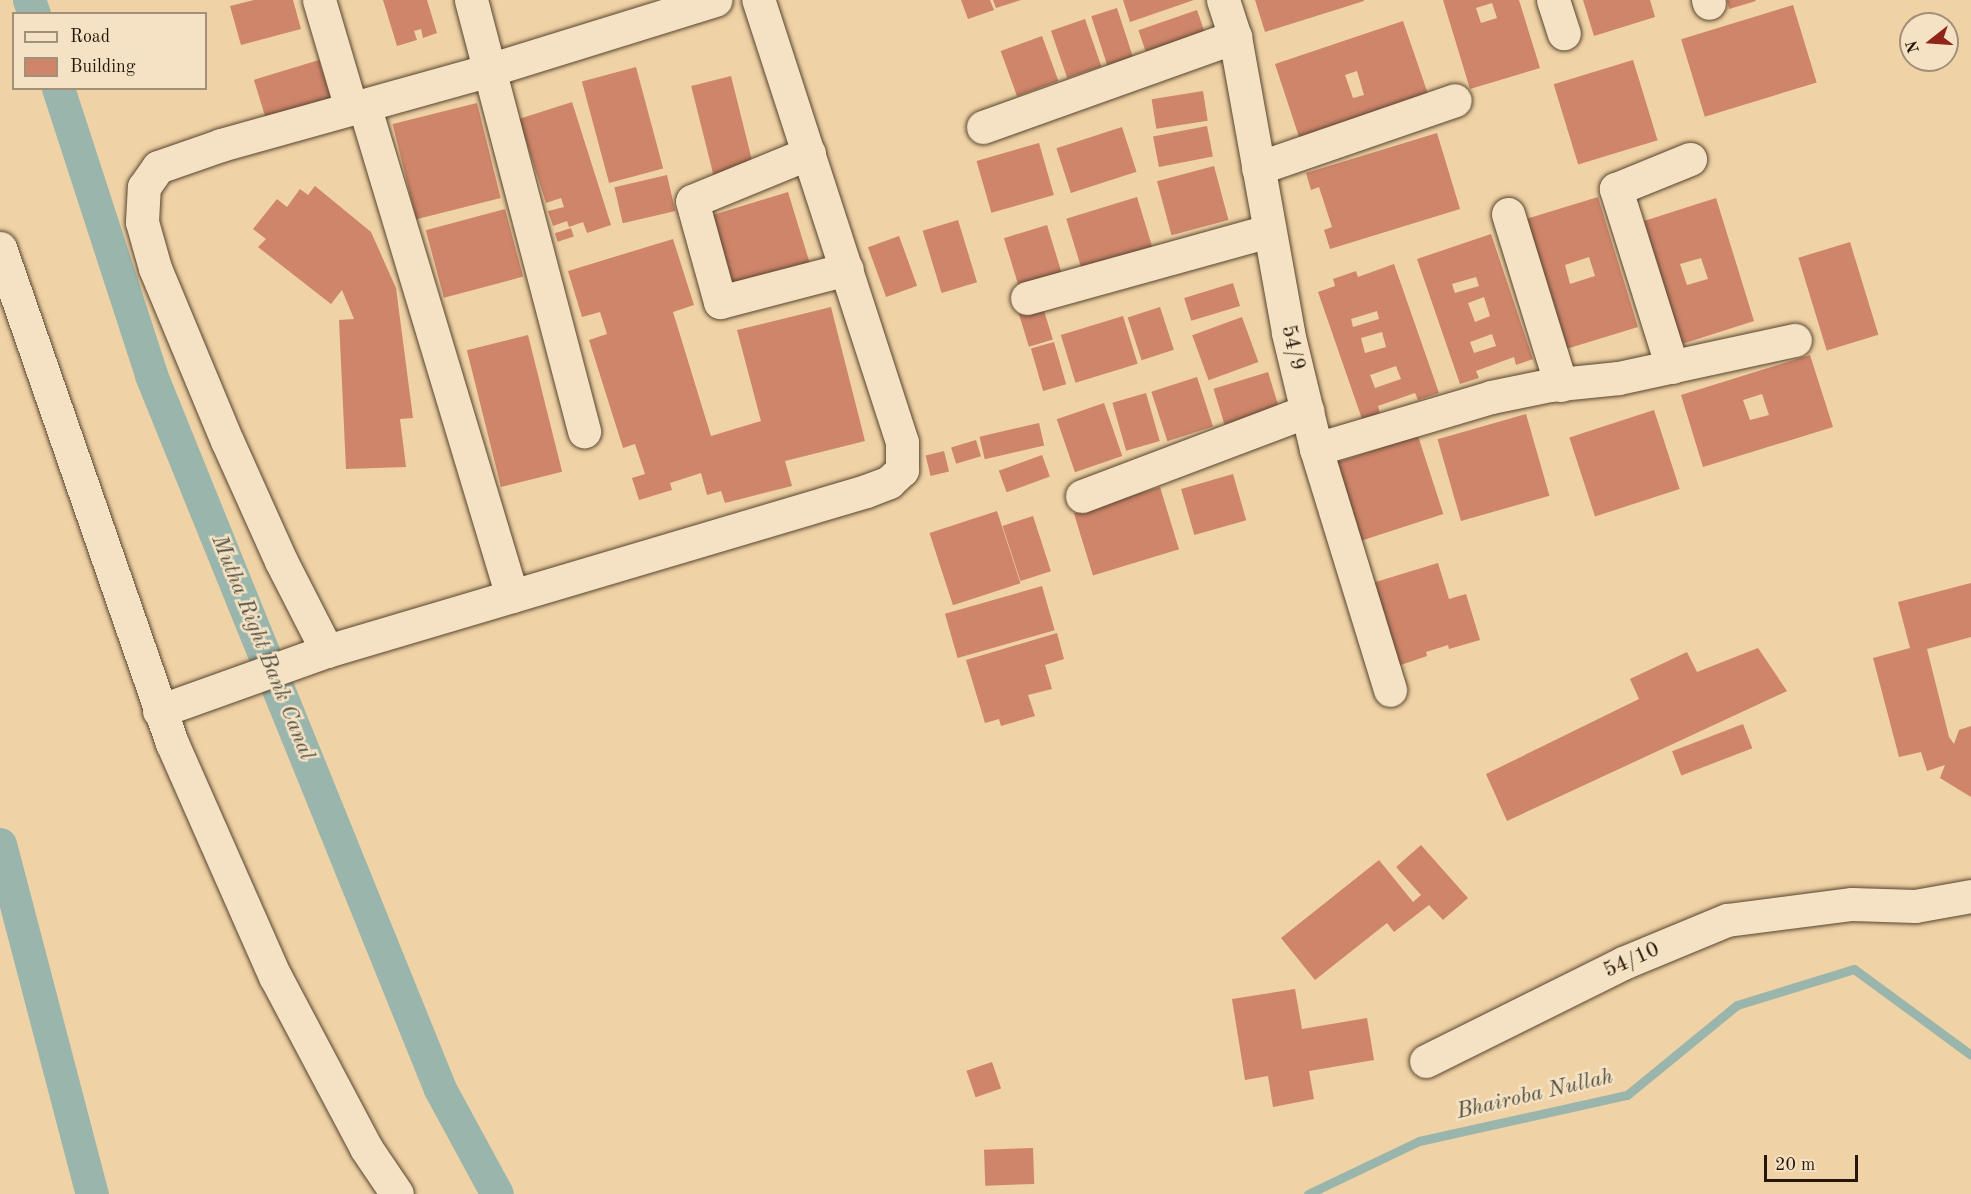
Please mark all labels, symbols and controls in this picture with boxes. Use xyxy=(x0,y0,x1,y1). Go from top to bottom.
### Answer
legend xyxy=(12,12,207,90)
north arrow xyxy=(1899,12,1959,72)
text: Road xyxy=(70,28,110,46)
text: N xyxy=(1904,38,1923,55)
text: Building xyxy=(70,58,135,76)
street label: 54/9 xyxy=(1275,323,1309,373)
water label: Mutha Right Bank Canal xyxy=(205,532,319,764)
street label: 54/10 xyxy=(1600,938,1664,984)
water label: Bhairoba Nullah xyxy=(1454,1064,1616,1126)
scale bar xyxy=(1767,1143,1862,1181)
text: 20 m xyxy=(1775,1156,1815,1174)

